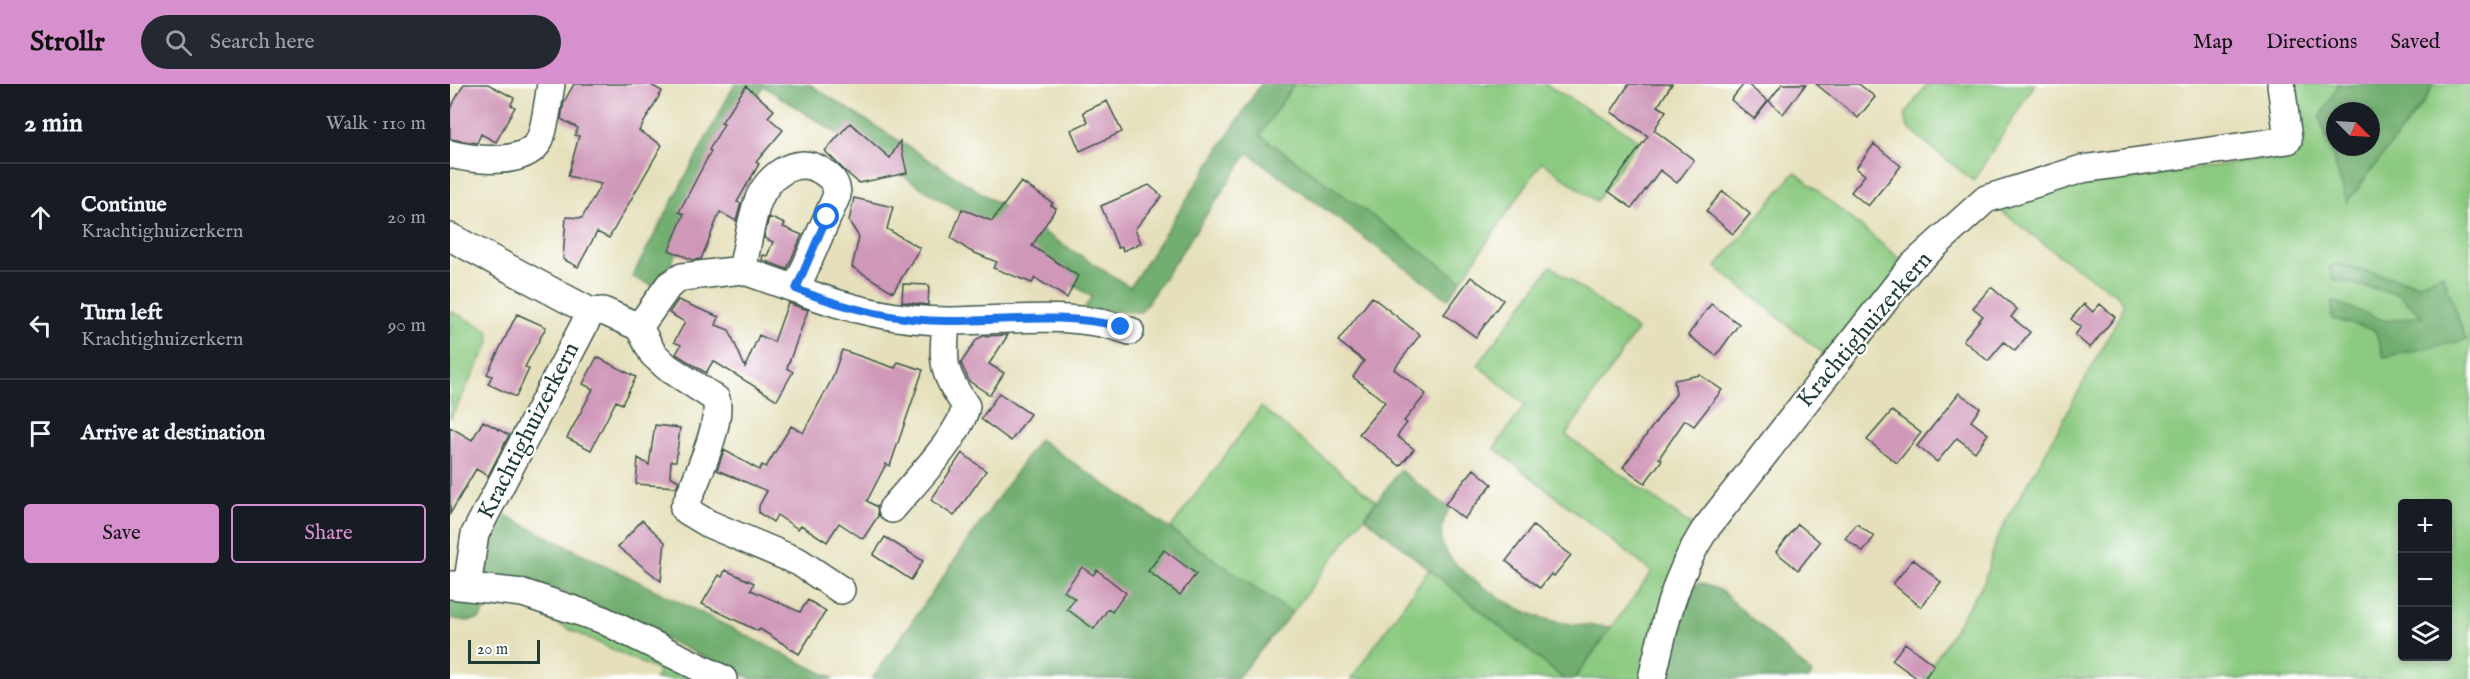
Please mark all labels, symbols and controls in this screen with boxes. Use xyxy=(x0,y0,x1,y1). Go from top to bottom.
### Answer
search box xyxy=(141,15,561,69)
text: Strollr xyxy=(30,25,105,60)
icon: search xyxy=(162,26,195,59)
text: Search here xyxy=(210,28,315,56)
text: Map xyxy=(2193,29,2233,56)
text: Directions xyxy=(2266,29,2357,56)
text: Saved xyxy=(2390,29,2440,56)
north arrow xyxy=(2326,102,2380,156)
text: 2 min xyxy=(24,107,83,140)
text: Walk · 110 m xyxy=(326,111,426,136)
text: Continue xyxy=(81,191,167,219)
icon: ahead xyxy=(24,201,57,234)
route start xyxy=(813,203,839,229)
text: 20 m xyxy=(387,205,426,230)
text: Krachtighuizerkern xyxy=(81,219,243,244)
street label: Krachtighuizerkern xyxy=(1790,245,1940,415)
text: Turn left xyxy=(81,299,163,327)
icon: left xyxy=(24,309,57,342)
text: 90 m xyxy=(388,313,426,338)
route end xyxy=(1107,313,1133,339)
text: Krachtighuizerkern xyxy=(81,327,243,352)
street label: Krachtighuizerkern xyxy=(471,337,587,525)
icon: arrive xyxy=(24,417,57,450)
text: Arrive at destination xyxy=(81,419,265,447)
map controls xyxy=(2398,499,2452,661)
button: + xyxy=(2398,499,2452,553)
button: Save xyxy=(24,504,219,563)
button: Share xyxy=(231,504,426,563)
button: − xyxy=(2398,553,2452,607)
button: layers xyxy=(2398,607,2452,661)
scale bar xyxy=(468,637,540,664)
text: 20 m xyxy=(477,640,508,660)

